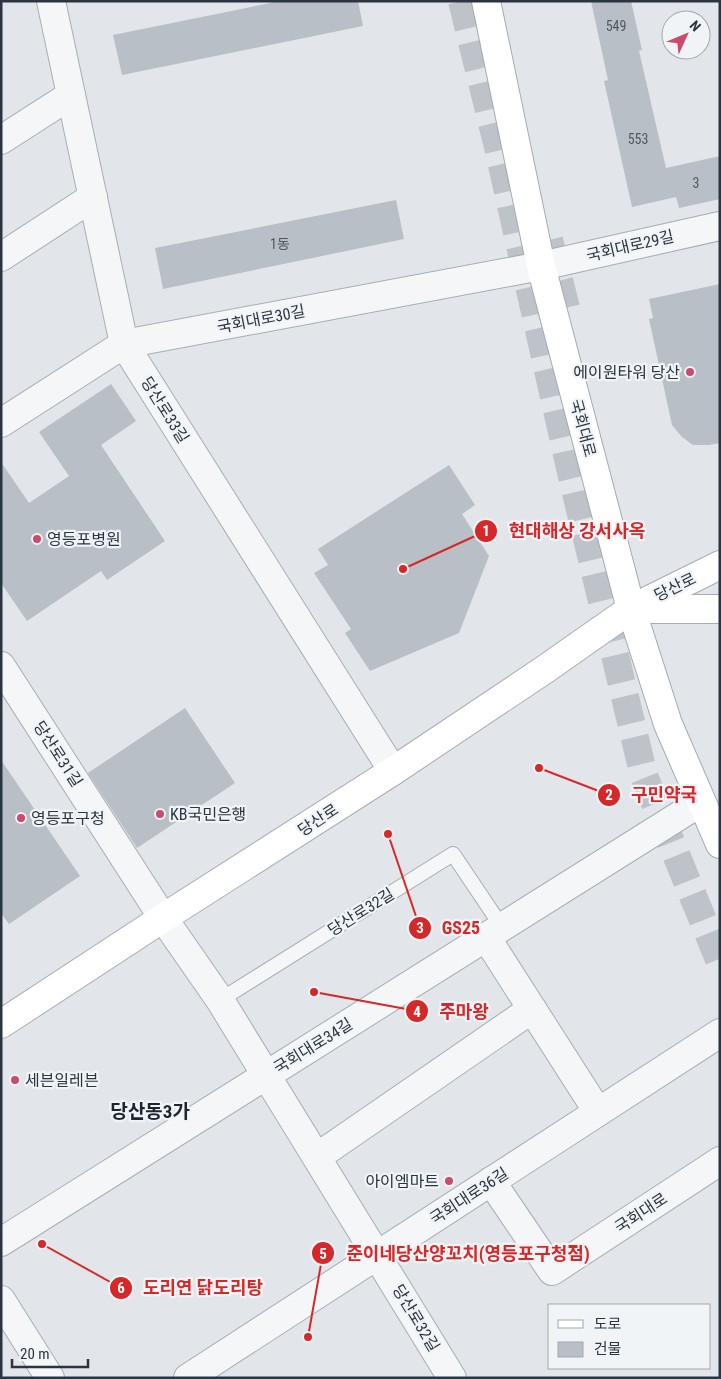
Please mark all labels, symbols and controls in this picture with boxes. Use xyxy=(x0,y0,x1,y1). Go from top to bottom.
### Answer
north arrow xyxy=(661,10,711,60)
text: N xyxy=(687,17,704,35)
house number: 549 xyxy=(606,18,626,34)
house number: 553 xyxy=(628,131,648,147)
house number: 3 xyxy=(693,175,699,191)
street label: 국회대로29길 xyxy=(584,227,676,265)
house number: 1동 xyxy=(270,236,290,252)
street label: 국회대로30길 xyxy=(215,301,307,337)
place label: 에이원타워 당산 xyxy=(573,363,680,382)
marker: 에이원타워 당산 xyxy=(684,366,696,378)
street label: 당산로33길 xyxy=(137,373,193,447)
street label: 국회대로 xyxy=(566,397,600,459)
callout: 현대해상 강서사옥 xyxy=(474,515,655,548)
text: 현대해상 강서사옥 xyxy=(509,520,645,541)
text: 1 xyxy=(482,522,490,540)
place label: 영등포병원 xyxy=(47,530,121,549)
marker: 영등포병원 xyxy=(31,533,43,545)
street label: 당산로 xyxy=(651,569,699,605)
street label: 당산로31길 xyxy=(30,718,86,790)
callout: 구민약국 xyxy=(596,778,707,811)
text: 구민약국 xyxy=(631,784,697,805)
text: 2 xyxy=(605,786,613,804)
street label: 당산로 xyxy=(294,800,342,840)
place label: KB국민은행 xyxy=(170,805,246,824)
marker: KB국민은행 xyxy=(154,808,166,820)
place label: 영등포구청 xyxy=(31,809,105,828)
marker: 영등포구청 xyxy=(15,812,27,824)
street label: 당산로32길 xyxy=(324,884,398,940)
callout: GS25 xyxy=(407,912,491,945)
text: GS25 xyxy=(442,917,480,938)
text: 3 xyxy=(416,919,424,937)
callout: 주마왕 xyxy=(404,995,499,1028)
text: 주마왕 xyxy=(439,1001,489,1022)
text: 4 xyxy=(413,1003,421,1021)
street label: 국회대로34길 xyxy=(270,1014,356,1078)
place label: 세븐일레븐 xyxy=(25,1071,99,1090)
marker: 세븐일레븐 xyxy=(9,1074,21,1086)
district label: 당산동3가 xyxy=(110,1100,190,1123)
street label: 국회대로36길 xyxy=(426,1164,512,1228)
place label: 아이엠마트 xyxy=(365,1172,439,1191)
marker: 아이엠마트 xyxy=(443,1175,455,1187)
street label: 국회대로 xyxy=(611,1189,671,1237)
callout: 준이네당산양꼬치(영등포구청점) xyxy=(311,1237,599,1270)
text: 준이네당산양꼬치(영등포구청점) xyxy=(346,1243,590,1265)
text: 5 xyxy=(319,1245,327,1263)
callout: 도리연 닭도리탕 xyxy=(108,1271,273,1304)
text: 도리연 닭도리탕 xyxy=(143,1277,263,1298)
text: 6 xyxy=(117,1279,125,1297)
street label: 당산로32길 xyxy=(389,1281,443,1355)
legend xyxy=(548,1304,711,1369)
text: 도로 xyxy=(594,1315,622,1333)
scale bar xyxy=(12,1336,89,1368)
text: 건물 xyxy=(594,1340,622,1358)
text: 20 m xyxy=(20,1345,50,1363)

